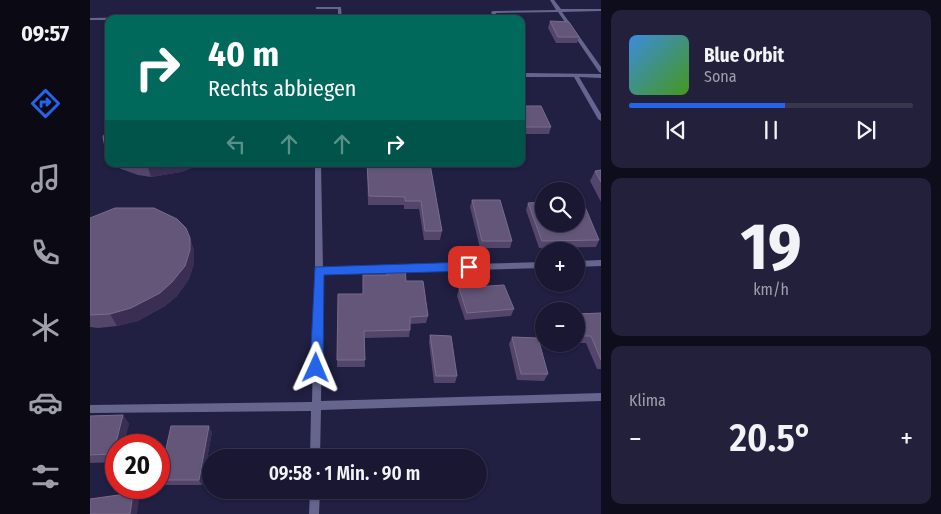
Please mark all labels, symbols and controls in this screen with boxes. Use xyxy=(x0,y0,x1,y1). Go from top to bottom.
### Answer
text: 09:57 xyxy=(21,20,69,47)
text: 40 m xyxy=(208,33,279,75)
icon: right xyxy=(125,35,190,100)
text: Blue Orbit xyxy=(704,44,784,67)
text: Sona xyxy=(704,67,737,86)
text: Rechts abbiegen xyxy=(208,75,356,102)
icon: directions xyxy=(28,86,63,121)
icon: previous xyxy=(662,116,690,144)
icon: pause xyxy=(757,116,785,144)
icon: next xyxy=(852,116,880,144)
icon: left xyxy=(222,130,250,158)
icon: ahead xyxy=(275,130,303,158)
icon: ahead xyxy=(328,130,356,158)
icon: right xyxy=(381,130,409,158)
icon: music xyxy=(28,161,63,196)
map controls xyxy=(535,182,585,352)
button: search xyxy=(535,182,585,232)
text: 19 xyxy=(740,208,802,286)
icon: phone xyxy=(28,235,63,270)
button: + xyxy=(535,242,585,292)
pin xyxy=(448,246,490,288)
icon: arrive xyxy=(455,253,483,281)
text: km/h xyxy=(753,280,789,299)
button: − xyxy=(535,302,585,352)
icon: climate xyxy=(28,310,63,345)
position arrow xyxy=(289,341,341,393)
icon: car xyxy=(28,385,63,420)
text: Klima xyxy=(629,391,666,410)
text: 20.5° xyxy=(730,415,812,461)
text: − xyxy=(629,422,642,455)
text: + xyxy=(900,422,913,455)
speed limit sign: 20 xyxy=(105,434,170,499)
icon: filters xyxy=(28,459,63,494)
text: 09:58 · 1 Min. · 90 m xyxy=(269,462,420,485)

